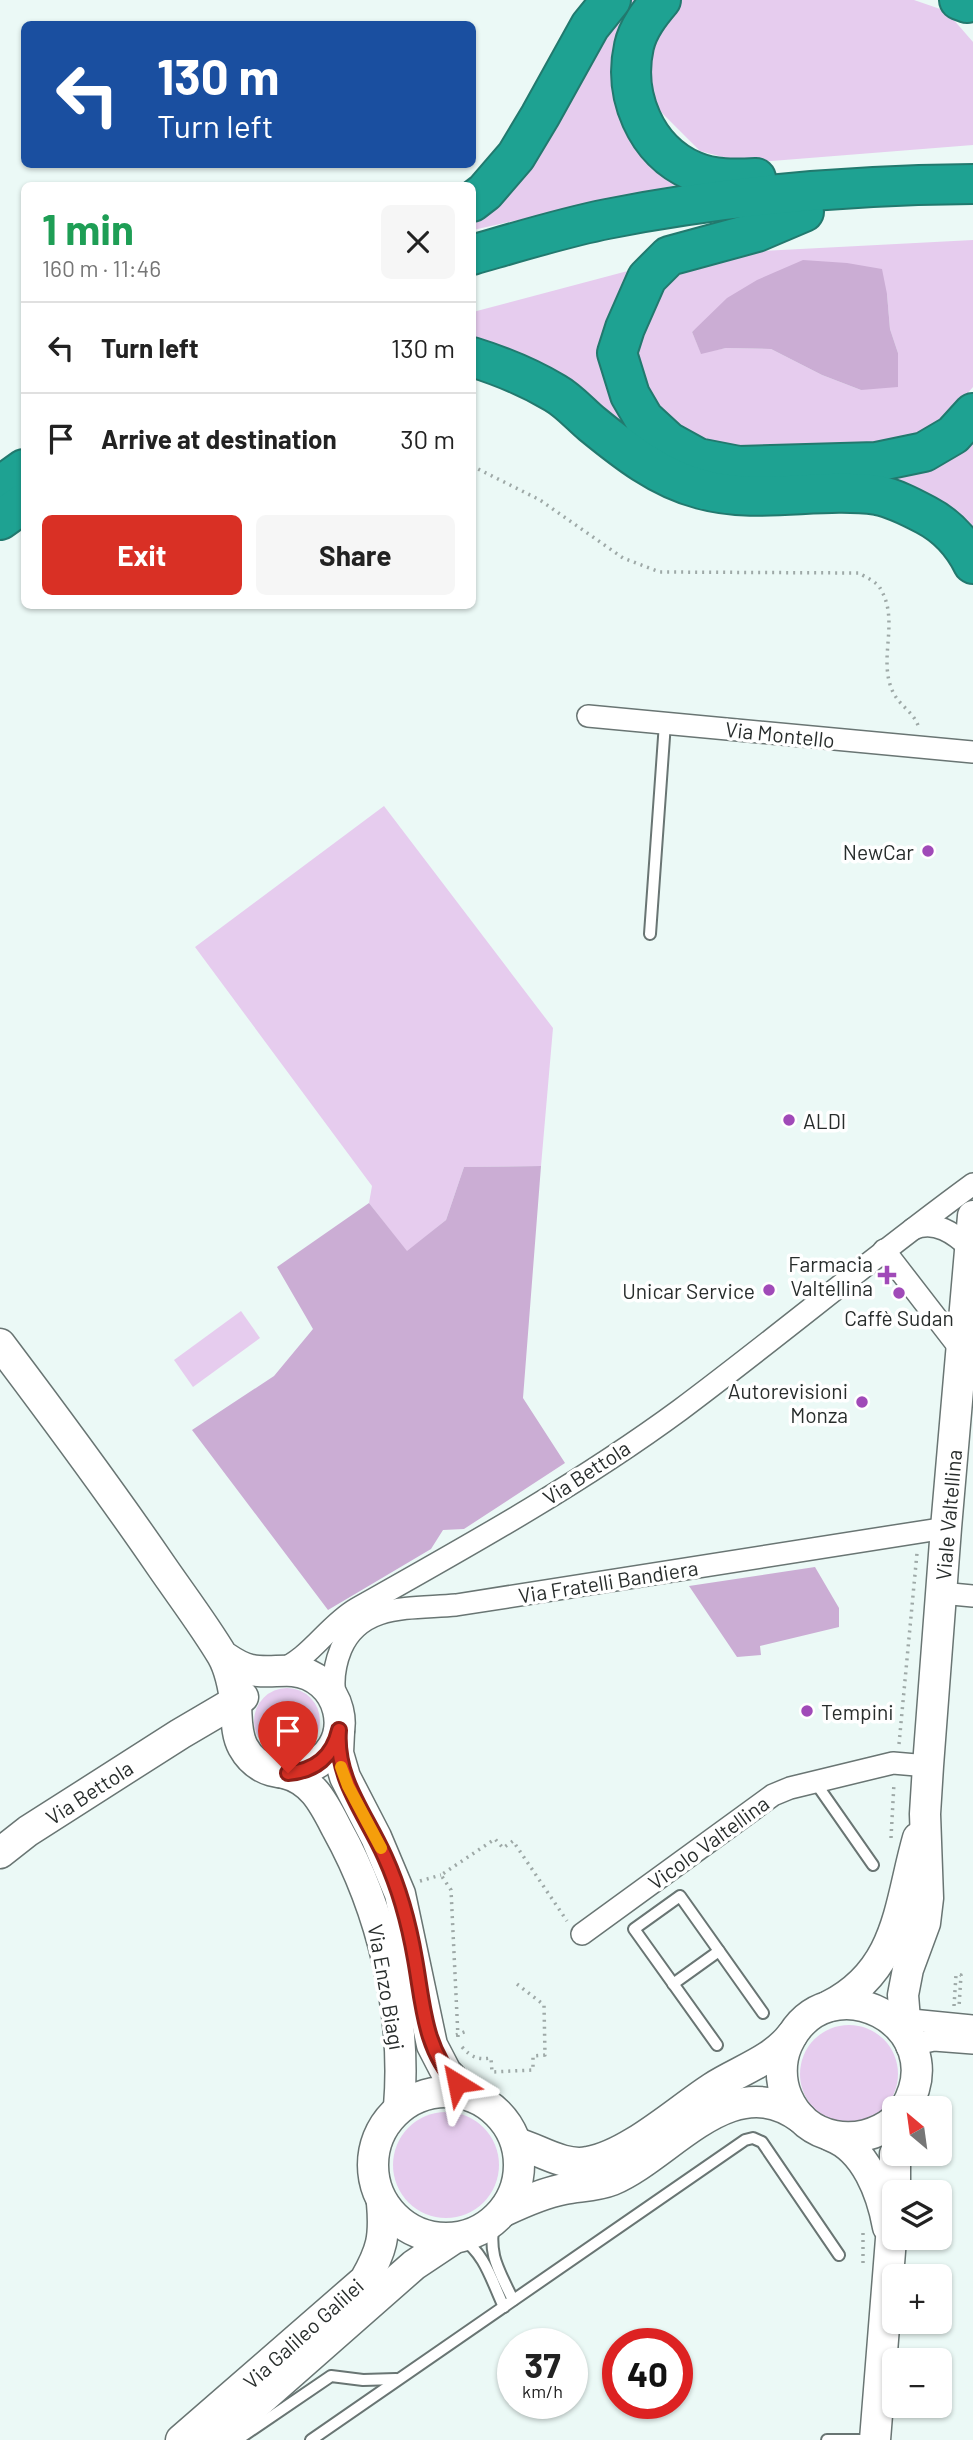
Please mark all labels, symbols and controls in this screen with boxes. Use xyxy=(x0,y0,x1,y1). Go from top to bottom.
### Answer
text: 130 m xyxy=(157,46,279,105)
icon: left xyxy=(42,49,133,140)
text: Turn left xyxy=(157,106,274,144)
text: 1 min xyxy=(42,203,134,253)
button: close xyxy=(381,205,455,279)
text: 160 m · 11:46 xyxy=(42,254,161,282)
icon: left xyxy=(42,329,80,367)
text: Turn left xyxy=(101,332,199,363)
text: 130 m xyxy=(391,332,455,363)
icon: arrive xyxy=(42,420,80,458)
text: Arrive at destination xyxy=(101,423,337,454)
text: 30 m xyxy=(400,423,455,454)
button: Exit xyxy=(42,515,242,595)
button: Share xyxy=(256,515,455,595)
street label: Via Montello xyxy=(724,716,836,752)
place label: NewCar xyxy=(843,839,914,864)
marker: NewCar xyxy=(920,843,936,859)
place label: ALDI xyxy=(803,1108,846,1133)
marker: ALDI xyxy=(781,1112,797,1128)
place label: Farmacia Valtellina xyxy=(788,1251,873,1300)
marker: Farmacia Valtellina xyxy=(879,1267,895,1283)
place label: Unicar Service xyxy=(622,1278,755,1303)
marker: Unicar Service xyxy=(761,1282,777,1298)
marker: Caffè Sudan xyxy=(891,1285,907,1301)
place label: Caffè Sudan xyxy=(844,1305,954,1330)
place label: Autorevisioni Monza xyxy=(728,1378,848,1427)
marker: Autorevisioni Monza xyxy=(854,1394,870,1410)
street label: Via Bettola xyxy=(538,1435,634,1509)
street label: Viale Valtellina xyxy=(930,1449,966,1581)
street label: Via Fratelli Bandiera xyxy=(516,1554,700,1608)
place label: Tempini xyxy=(821,1699,894,1724)
pin xyxy=(258,1701,318,1773)
marker: Tempini xyxy=(799,1703,815,1719)
icon: arrive xyxy=(269,1712,307,1750)
street label: Via Bettola xyxy=(41,1755,137,1829)
street label: Vicolo Valtellina xyxy=(643,1790,773,1894)
street label: Via Enzo Biagi xyxy=(364,1922,410,2052)
position arrow xyxy=(420,2046,494,2120)
north arrow xyxy=(882,2096,952,2166)
map controls xyxy=(882,2096,952,2418)
button: layers xyxy=(882,2180,952,2250)
button: + xyxy=(882,2264,952,2334)
street label: Via Galileo Galilei xyxy=(238,2273,368,2393)
speed limit sign: 40 xyxy=(602,2328,693,2419)
text: 37 xyxy=(524,2343,561,2385)
button: − xyxy=(882,2348,952,2418)
text: km/h xyxy=(522,2380,563,2402)

